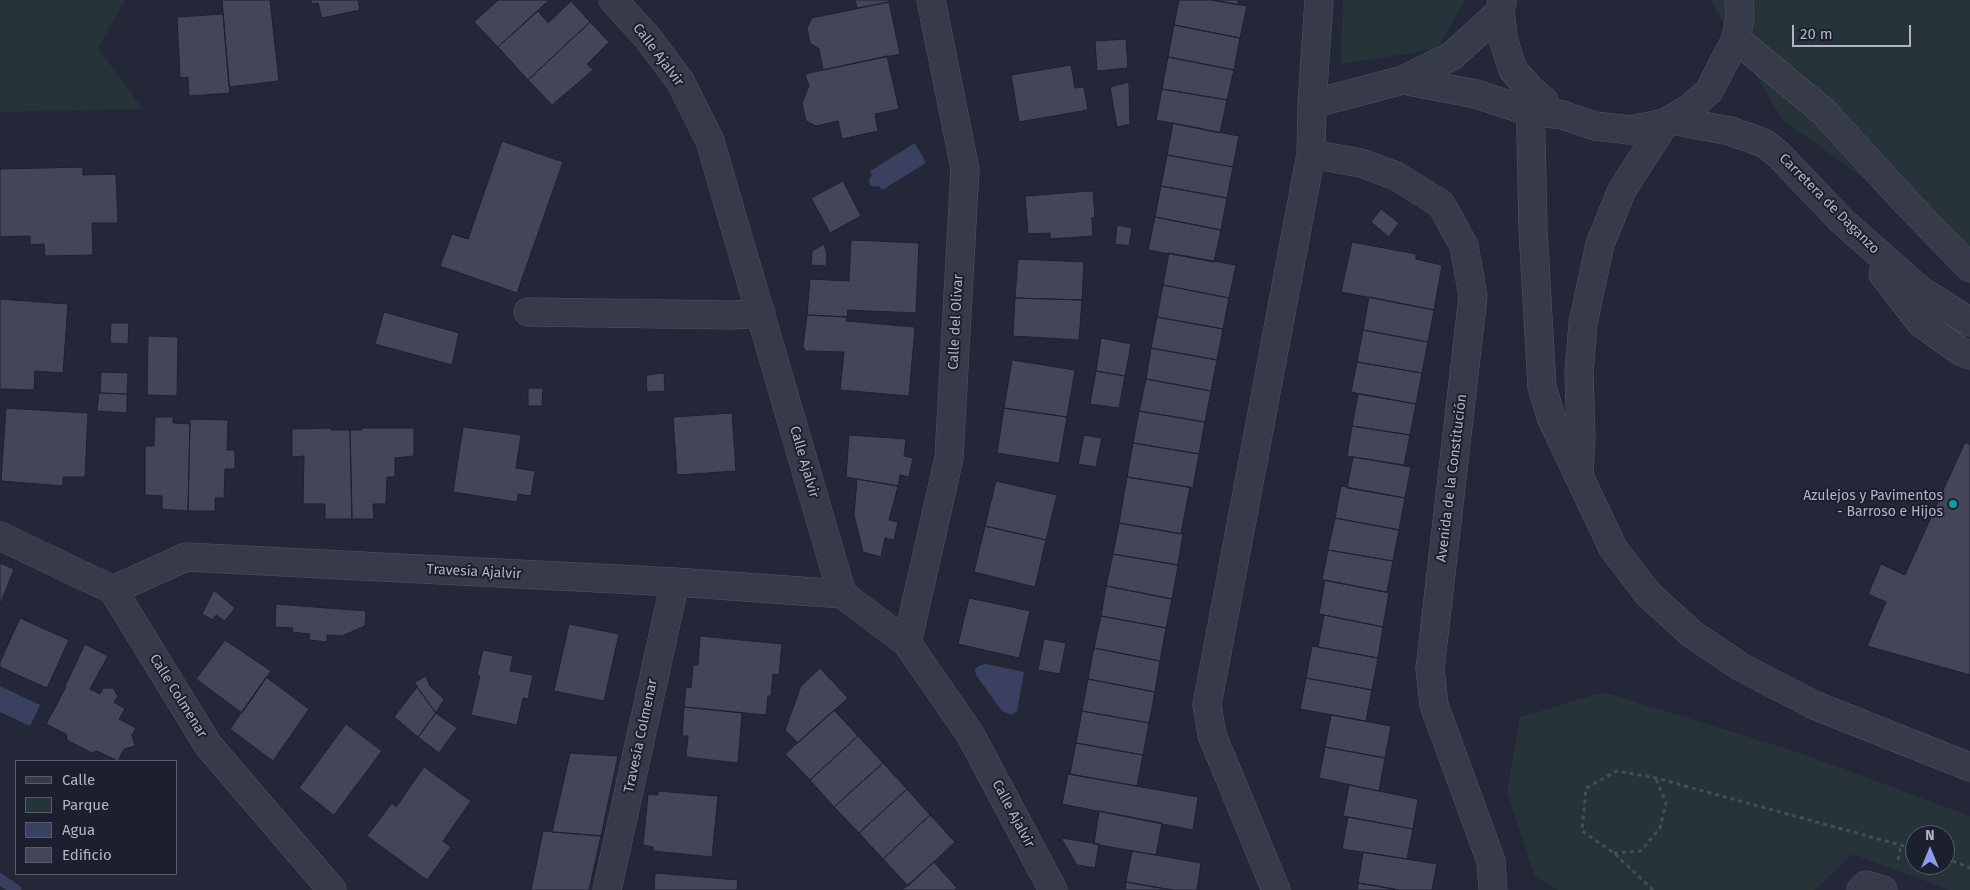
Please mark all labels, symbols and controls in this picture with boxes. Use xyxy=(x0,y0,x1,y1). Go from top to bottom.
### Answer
scale bar xyxy=(1795,15,1914,47)
street label: Calle Ajalvir xyxy=(629,20,687,90)
text: 20 m xyxy=(1800,25,1833,43)
street label: Carretera de Daganzo xyxy=(1775,150,1883,258)
street label: Calle del Olivar xyxy=(945,274,967,370)
street label: Avenida de la Constitución xyxy=(1433,393,1471,563)
street label: Calle Ajalvir xyxy=(786,424,822,500)
place label: Azulejos y Pavimentos - Barroso e Hijos xyxy=(1803,488,1943,520)
marker: Azulejos y Pavimentos - Barroso e Hijos xyxy=(1947,498,1959,510)
street label: Travesía Ajalvir xyxy=(426,561,522,583)
street label: Calle Colmenar xyxy=(146,651,210,741)
street label: Travesía Colmenar xyxy=(621,677,661,795)
legend xyxy=(15,760,178,875)
text: Calle xyxy=(62,771,95,789)
street label: Calle Ajalvir xyxy=(988,777,1038,851)
text: Parque xyxy=(62,796,109,814)
text: Agua xyxy=(62,821,95,839)
north arrow xyxy=(1905,825,1955,875)
text: N xyxy=(1925,827,1935,844)
text: Edificio xyxy=(62,846,112,864)

